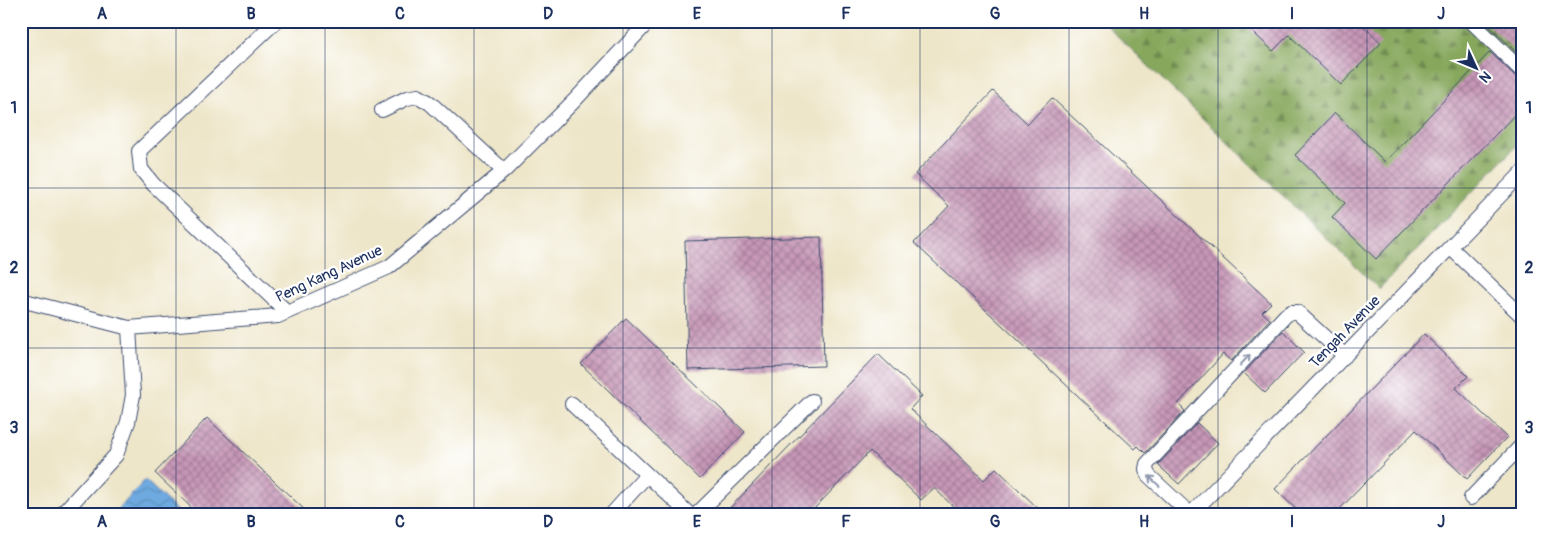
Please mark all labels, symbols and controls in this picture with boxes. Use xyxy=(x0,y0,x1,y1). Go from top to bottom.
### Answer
text: A xyxy=(97,4,108,24)
text: B xyxy=(246,4,256,24)
text: C xyxy=(395,4,405,24)
text: D xyxy=(543,4,553,24)
text: E xyxy=(693,4,702,24)
text: F xyxy=(841,4,851,24)
text: G xyxy=(990,4,1001,24)
text: H xyxy=(1139,4,1149,24)
text: I xyxy=(1290,4,1294,24)
text: J xyxy=(1437,4,1445,24)
north arrow xyxy=(1450,42,1500,92)
text: N xyxy=(1476,67,1494,86)
text: 1 xyxy=(11,98,17,118)
text: 1 xyxy=(1526,98,1532,118)
street label: Peng Kang Avenue xyxy=(273,241,386,307)
text: 2 xyxy=(10,258,19,278)
text: 2 xyxy=(1525,258,1534,278)
street label: Tengah Avenue xyxy=(1306,291,1385,372)
one-way arrow xyxy=(1239,353,1250,366)
text: 3 xyxy=(10,418,19,438)
text: 3 xyxy=(1525,418,1534,438)
one-way arrow xyxy=(1148,475,1161,487)
text: A xyxy=(97,512,108,532)
text: B xyxy=(246,512,256,532)
text: C xyxy=(395,512,405,532)
text: D xyxy=(543,512,553,532)
text: E xyxy=(693,512,702,532)
text: F xyxy=(841,512,851,532)
text: G xyxy=(990,512,1001,532)
text: H xyxy=(1139,512,1149,532)
text: I xyxy=(1290,512,1294,532)
text: J xyxy=(1437,512,1445,532)

